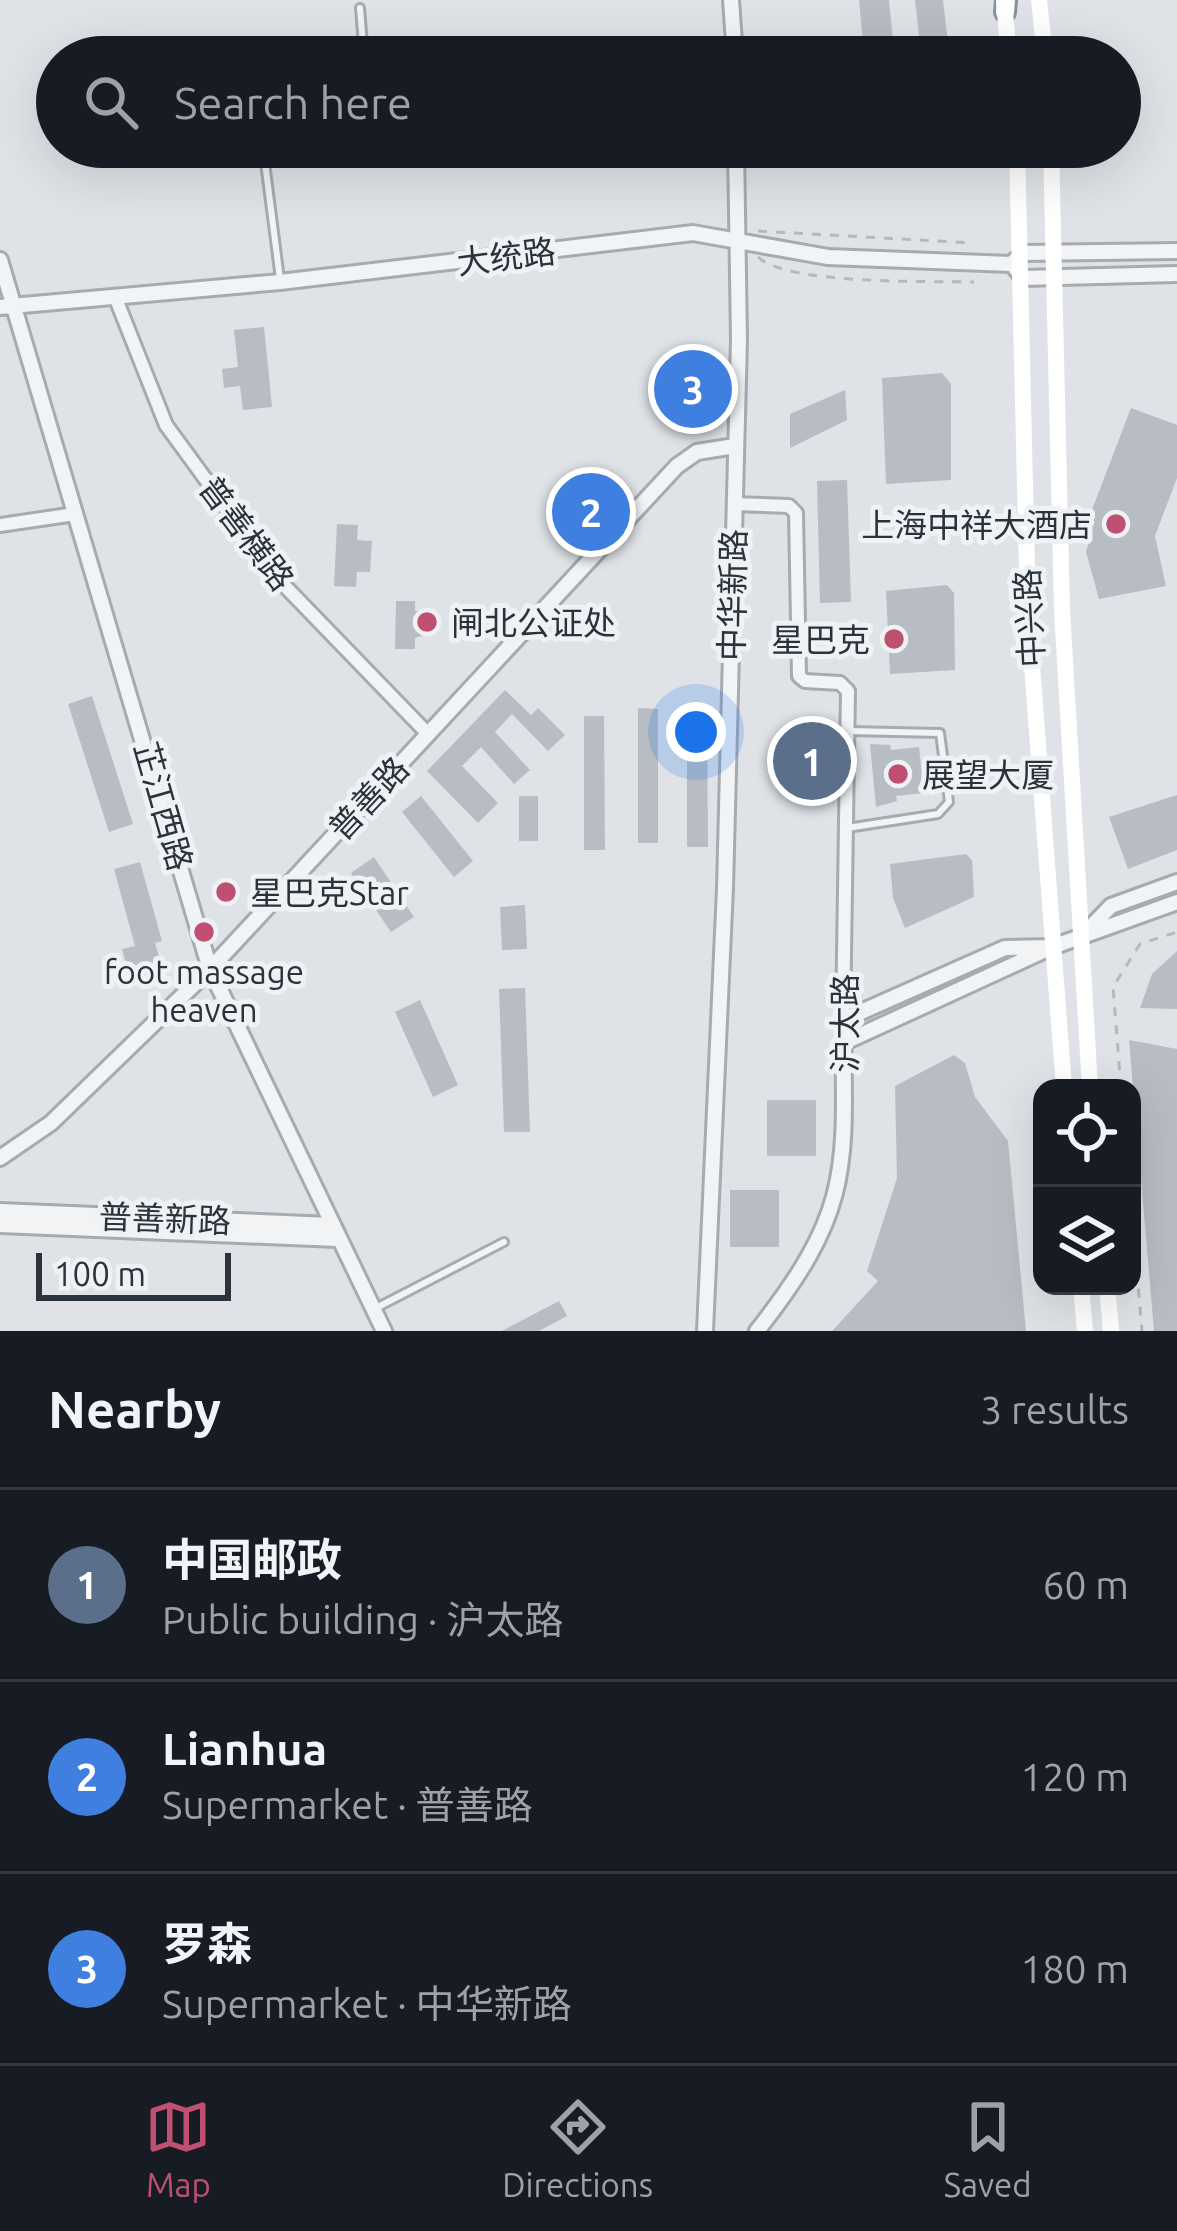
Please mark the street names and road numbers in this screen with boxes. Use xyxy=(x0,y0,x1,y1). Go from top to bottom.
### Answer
street label: 大统路 xyxy=(455,232,557,280)
street label: 普善横路 xyxy=(193,469,301,597)
street label: 中华新路 xyxy=(712,529,752,661)
street label: 中兴路 xyxy=(1008,568,1050,668)
street label: 芷江西路 xyxy=(128,737,200,875)
street label: 普善路 xyxy=(321,749,415,847)
street label: 沪太路 xyxy=(826,974,863,1073)
street label: 普善新路 xyxy=(98,1197,232,1239)

